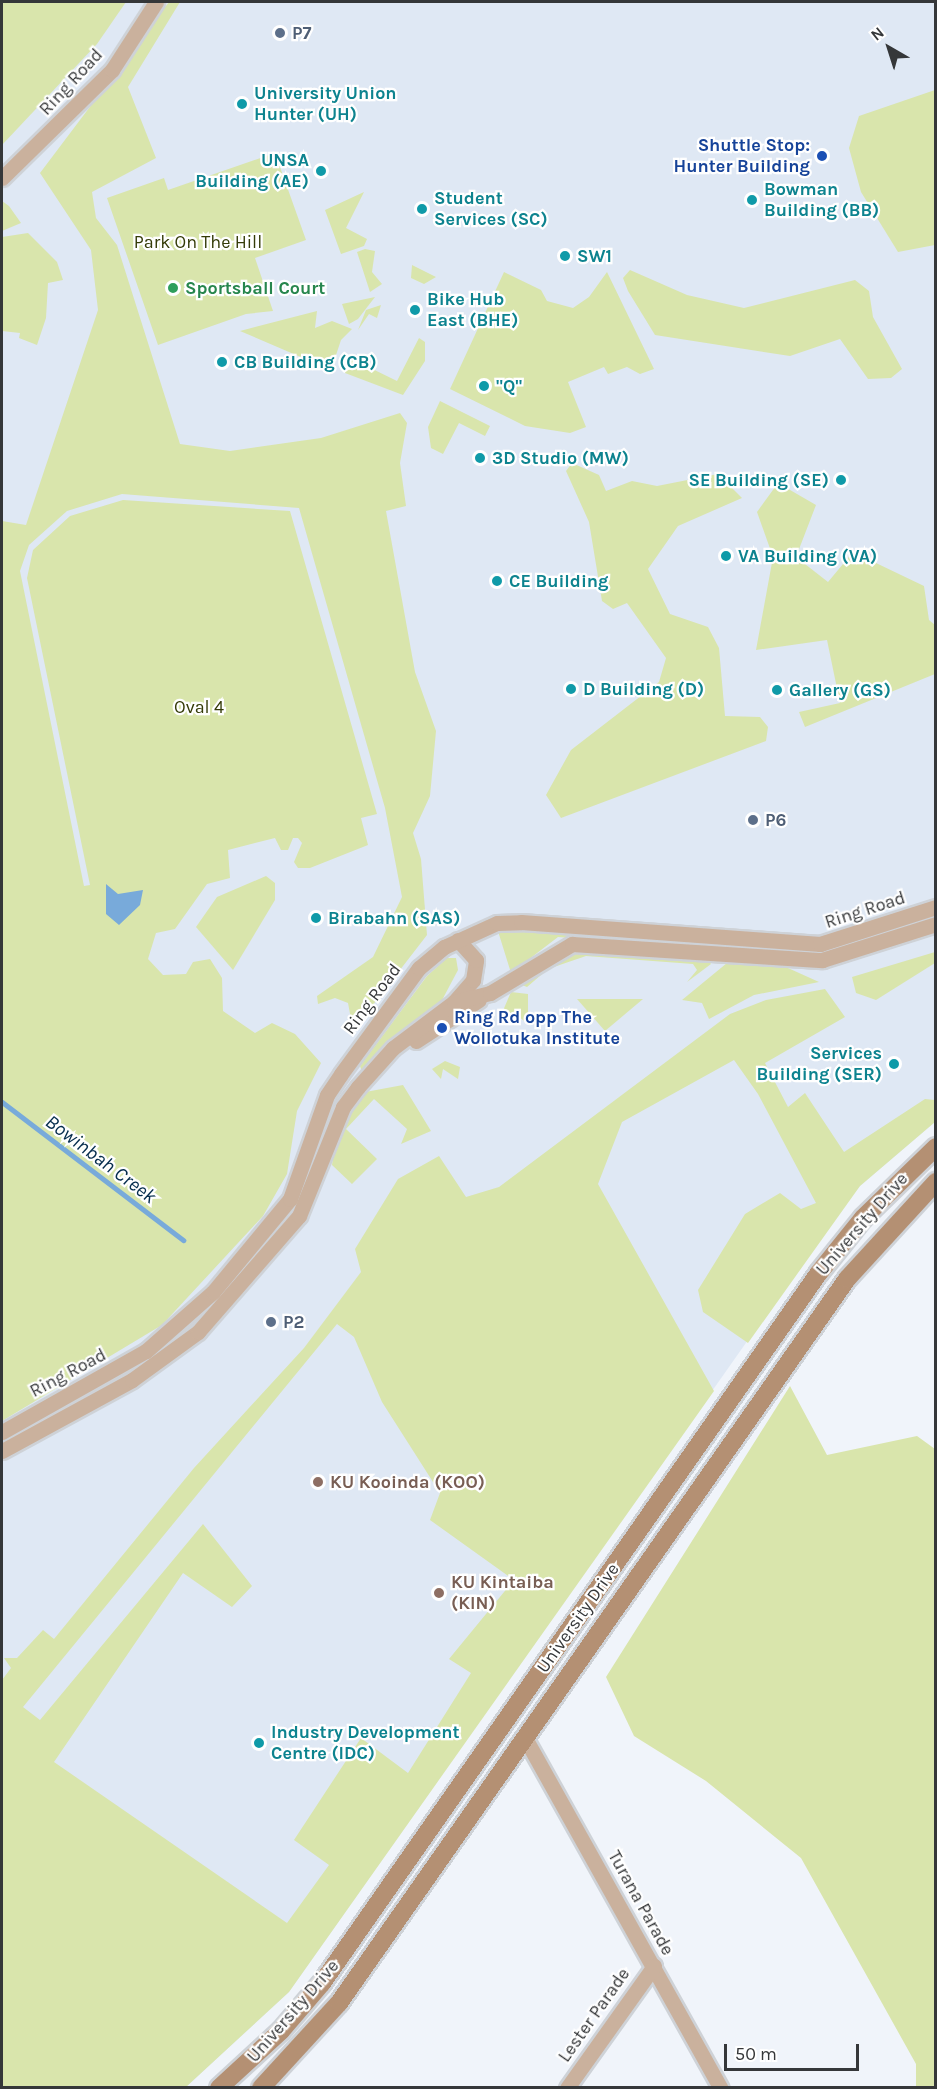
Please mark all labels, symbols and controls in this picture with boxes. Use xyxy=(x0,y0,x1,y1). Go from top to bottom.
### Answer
north arrow xyxy=(859,18,919,78)
place label: P7 xyxy=(292,22,311,44)
text: N xyxy=(867,23,888,45)
marker: P7 xyxy=(273,26,287,40)
street label: Ring Road xyxy=(35,44,107,120)
place label: University Union Hunter (UH) xyxy=(254,83,397,125)
marker: University Union Hunter (UH) xyxy=(235,97,249,111)
place label: Shuttle Stop: Hunter Building xyxy=(674,135,810,178)
marker: Shuttle Stop: Hunter Building xyxy=(815,149,829,163)
place label: UNSA Building (AE) xyxy=(195,150,309,192)
marker: UNSA Building (AE) xyxy=(314,164,328,178)
place label: Bowman Building (BB) xyxy=(764,179,879,222)
place label: Student Services (SC) xyxy=(434,188,548,230)
marker: Bowman Building (BB) xyxy=(745,193,759,207)
marker: Student Services (SC) xyxy=(415,202,429,216)
park label: Park On The Hill xyxy=(134,231,262,253)
place label: SW1 xyxy=(577,245,612,267)
marker: SW1 xyxy=(558,249,572,263)
place label: Sportsball Court xyxy=(185,277,325,299)
marker: Sportsball Court xyxy=(166,281,180,295)
place label: Bike Hub East (BHE) xyxy=(427,289,519,332)
marker: Bike Hub East (BHE) xyxy=(408,303,422,317)
place label: CB Building (CB) xyxy=(234,351,377,373)
marker: CB Building (CB) xyxy=(215,355,229,369)
place label: "Q" xyxy=(496,375,522,397)
marker: "Q" xyxy=(477,379,491,393)
place label: 3D Studio (MW) xyxy=(492,447,629,469)
marker: 3D Studio (MW) xyxy=(473,451,487,465)
place label: SE Building (SE) xyxy=(688,469,829,491)
marker: SE Building (SE) xyxy=(834,473,848,487)
place label: VA Building (VA) xyxy=(738,545,877,567)
marker: VA Building (VA) xyxy=(719,549,733,563)
place label: CE Building xyxy=(509,570,608,592)
marker: CE Building xyxy=(490,574,504,588)
place label: D Building (D) xyxy=(583,678,704,700)
place label: Gallery (GS) xyxy=(789,679,891,701)
marker: D Building (D) xyxy=(564,682,578,696)
marker: Gallery (GS) xyxy=(770,683,784,697)
park label: Oval 4 xyxy=(174,696,224,718)
place label: P6 xyxy=(765,809,786,831)
marker: P6 xyxy=(746,813,760,827)
street label: Ring Road xyxy=(822,887,908,933)
place label: Birabahn (SAS) xyxy=(328,907,460,929)
marker: Birabahn (SAS) xyxy=(309,911,323,925)
street label: Ring Road xyxy=(338,959,406,1039)
place label: Ring Rd opp The Wollotuka Institute xyxy=(454,1007,620,1050)
marker: Ring Rd opp The Wollotuka Institute xyxy=(435,1021,449,1035)
place label: Services Building (SER) xyxy=(756,1043,882,1086)
marker: Services Building (SER) xyxy=(887,1057,901,1071)
water label: Bowinbah Creek xyxy=(41,1110,161,1208)
street label: University Drive xyxy=(812,1168,912,1280)
place label: P2 xyxy=(283,1311,304,1333)
marker: P2 xyxy=(264,1315,278,1329)
street label: Ring Road xyxy=(26,1344,110,1402)
place label: KU Kooinda (KOO) xyxy=(330,1471,485,1493)
marker: KU Kooinda (KOO) xyxy=(311,1475,325,1489)
street label: University Drive xyxy=(532,1559,624,1677)
place label: KU Kintaiba (KIN) xyxy=(451,1572,554,1614)
marker: KU Kintaiba (KIN) xyxy=(432,1586,446,1600)
place label: Industry Development Centre (IDC) xyxy=(271,1722,460,1764)
marker: Industry Development Centre (IDC) xyxy=(252,1736,266,1750)
street label: Turana Parade xyxy=(603,1847,679,1959)
street label: University Drive xyxy=(243,1955,343,2067)
street label: Lester Parade xyxy=(554,1964,634,2066)
scale bar xyxy=(727,2032,862,2070)
text: 50 m xyxy=(735,2043,777,2065)

